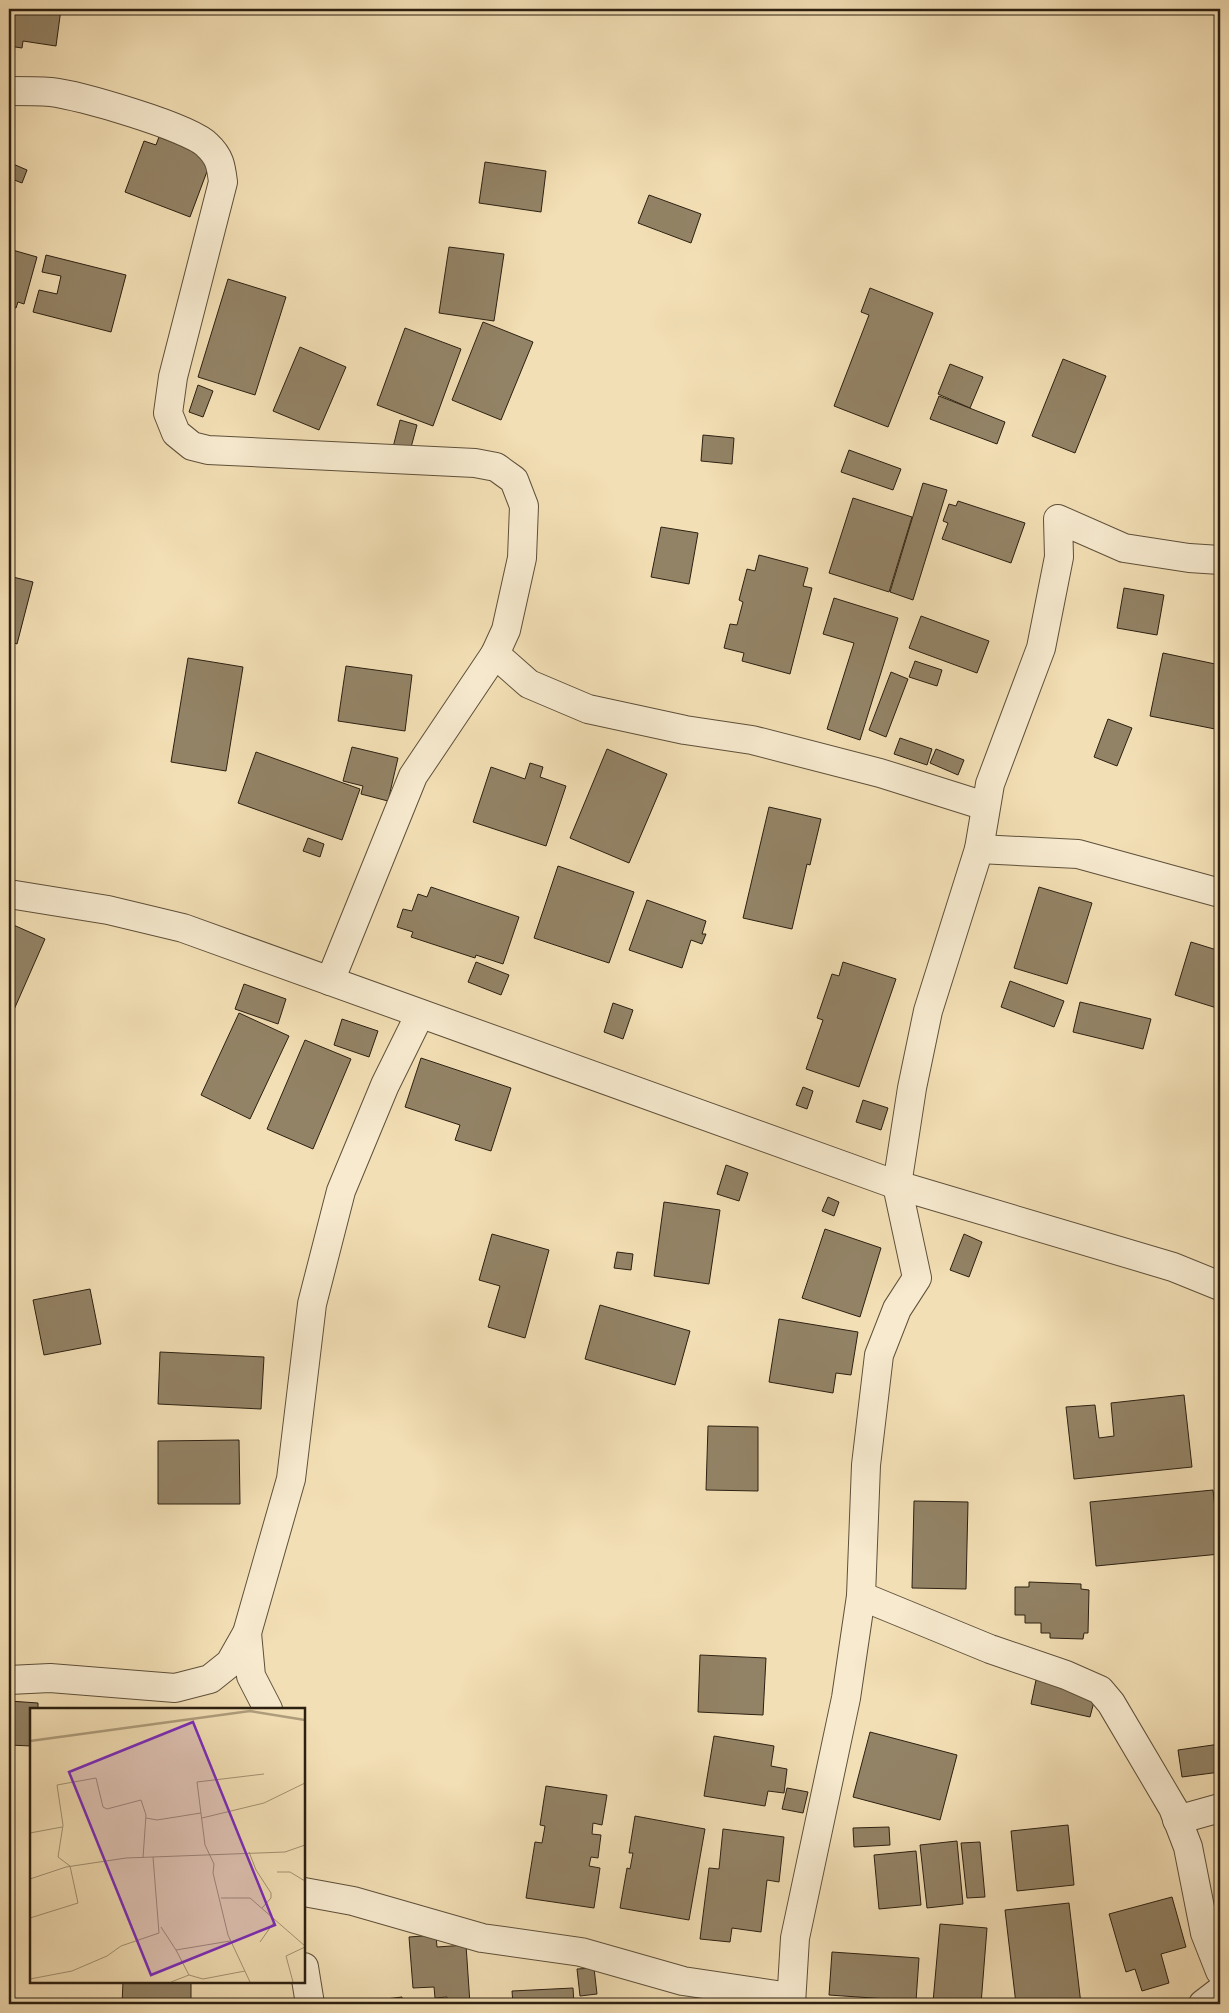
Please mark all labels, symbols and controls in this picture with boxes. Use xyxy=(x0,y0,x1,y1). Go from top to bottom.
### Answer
inset map xyxy=(30,1708,305,1983)

